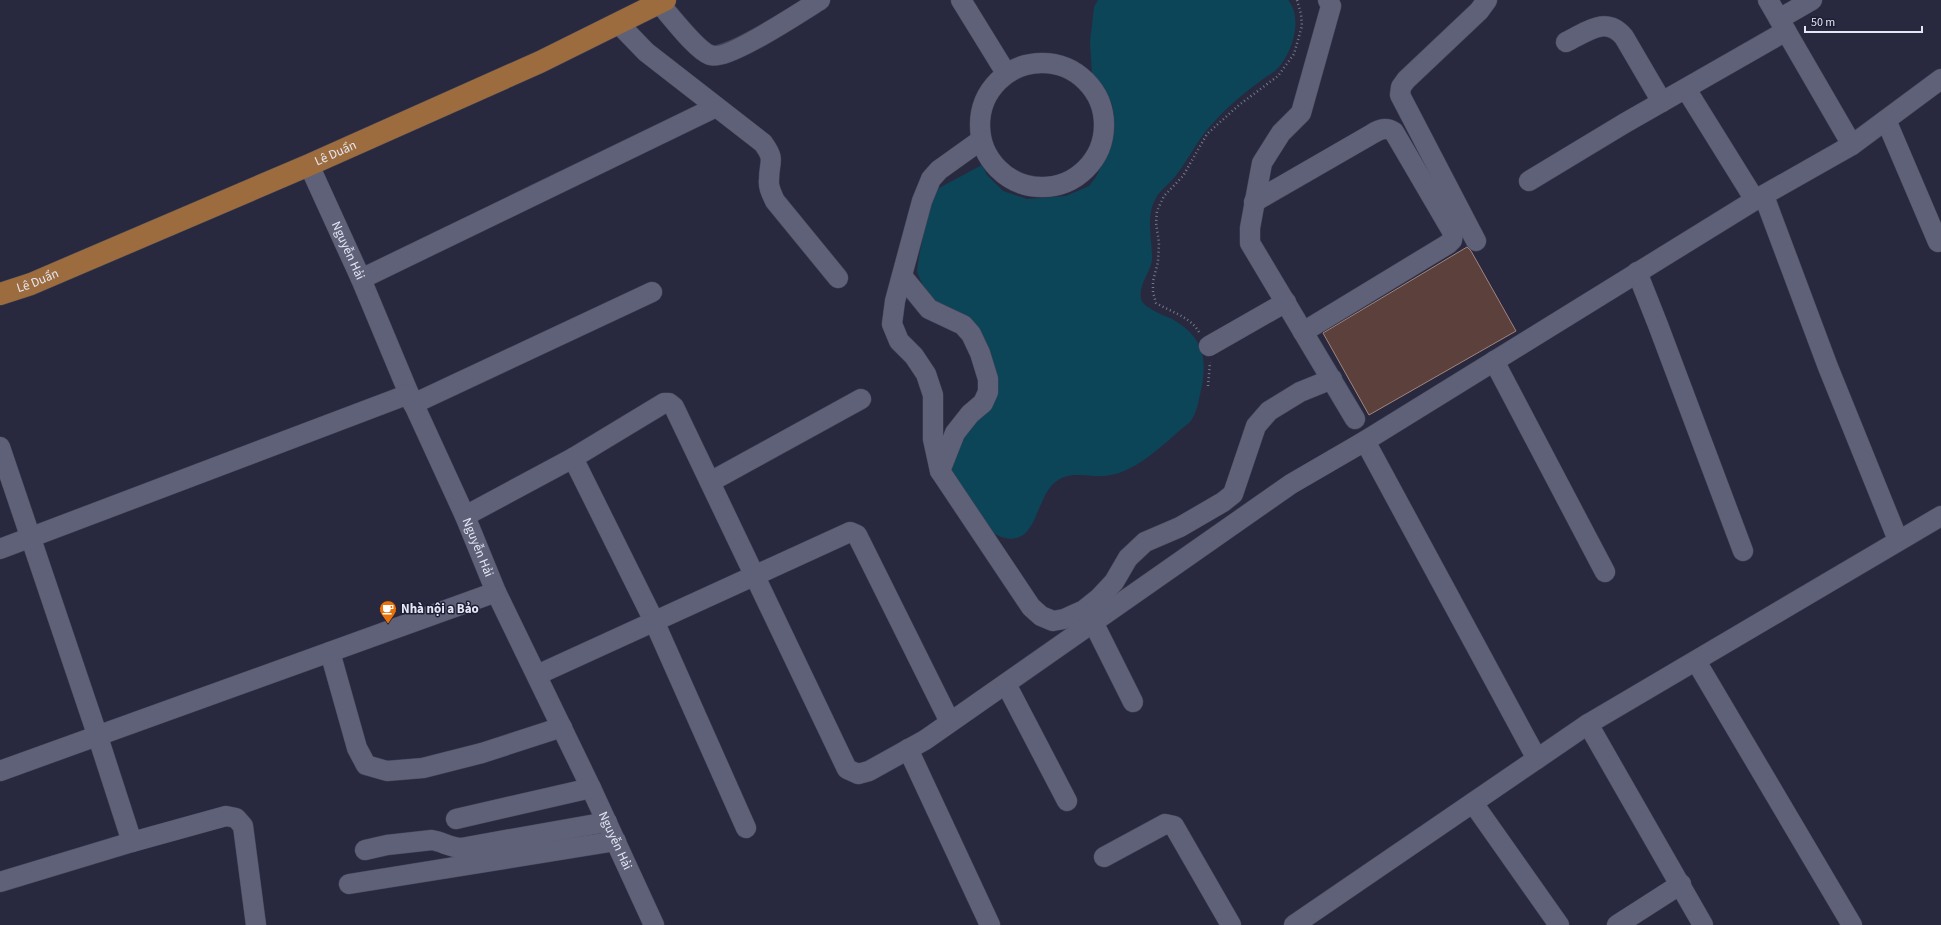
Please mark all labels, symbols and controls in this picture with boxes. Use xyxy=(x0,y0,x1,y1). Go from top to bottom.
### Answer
scale bar xyxy=(1805,8,1922,34)
text: 50 m xyxy=(1811,14,1835,31)
street label: Lê Duẩn xyxy=(312,136,359,170)
street label: Nguyễn Hải xyxy=(327,218,369,283)
street label: Lê Duẩn xyxy=(14,264,62,297)
street label: Nguyễn Hải xyxy=(458,515,498,580)
cafe icon: Nhà nội a Bảo xyxy=(378,599,398,624)
place label: Nhà nội a Bảo xyxy=(401,600,479,618)
street label: Nguyễn Hải xyxy=(594,808,636,873)

